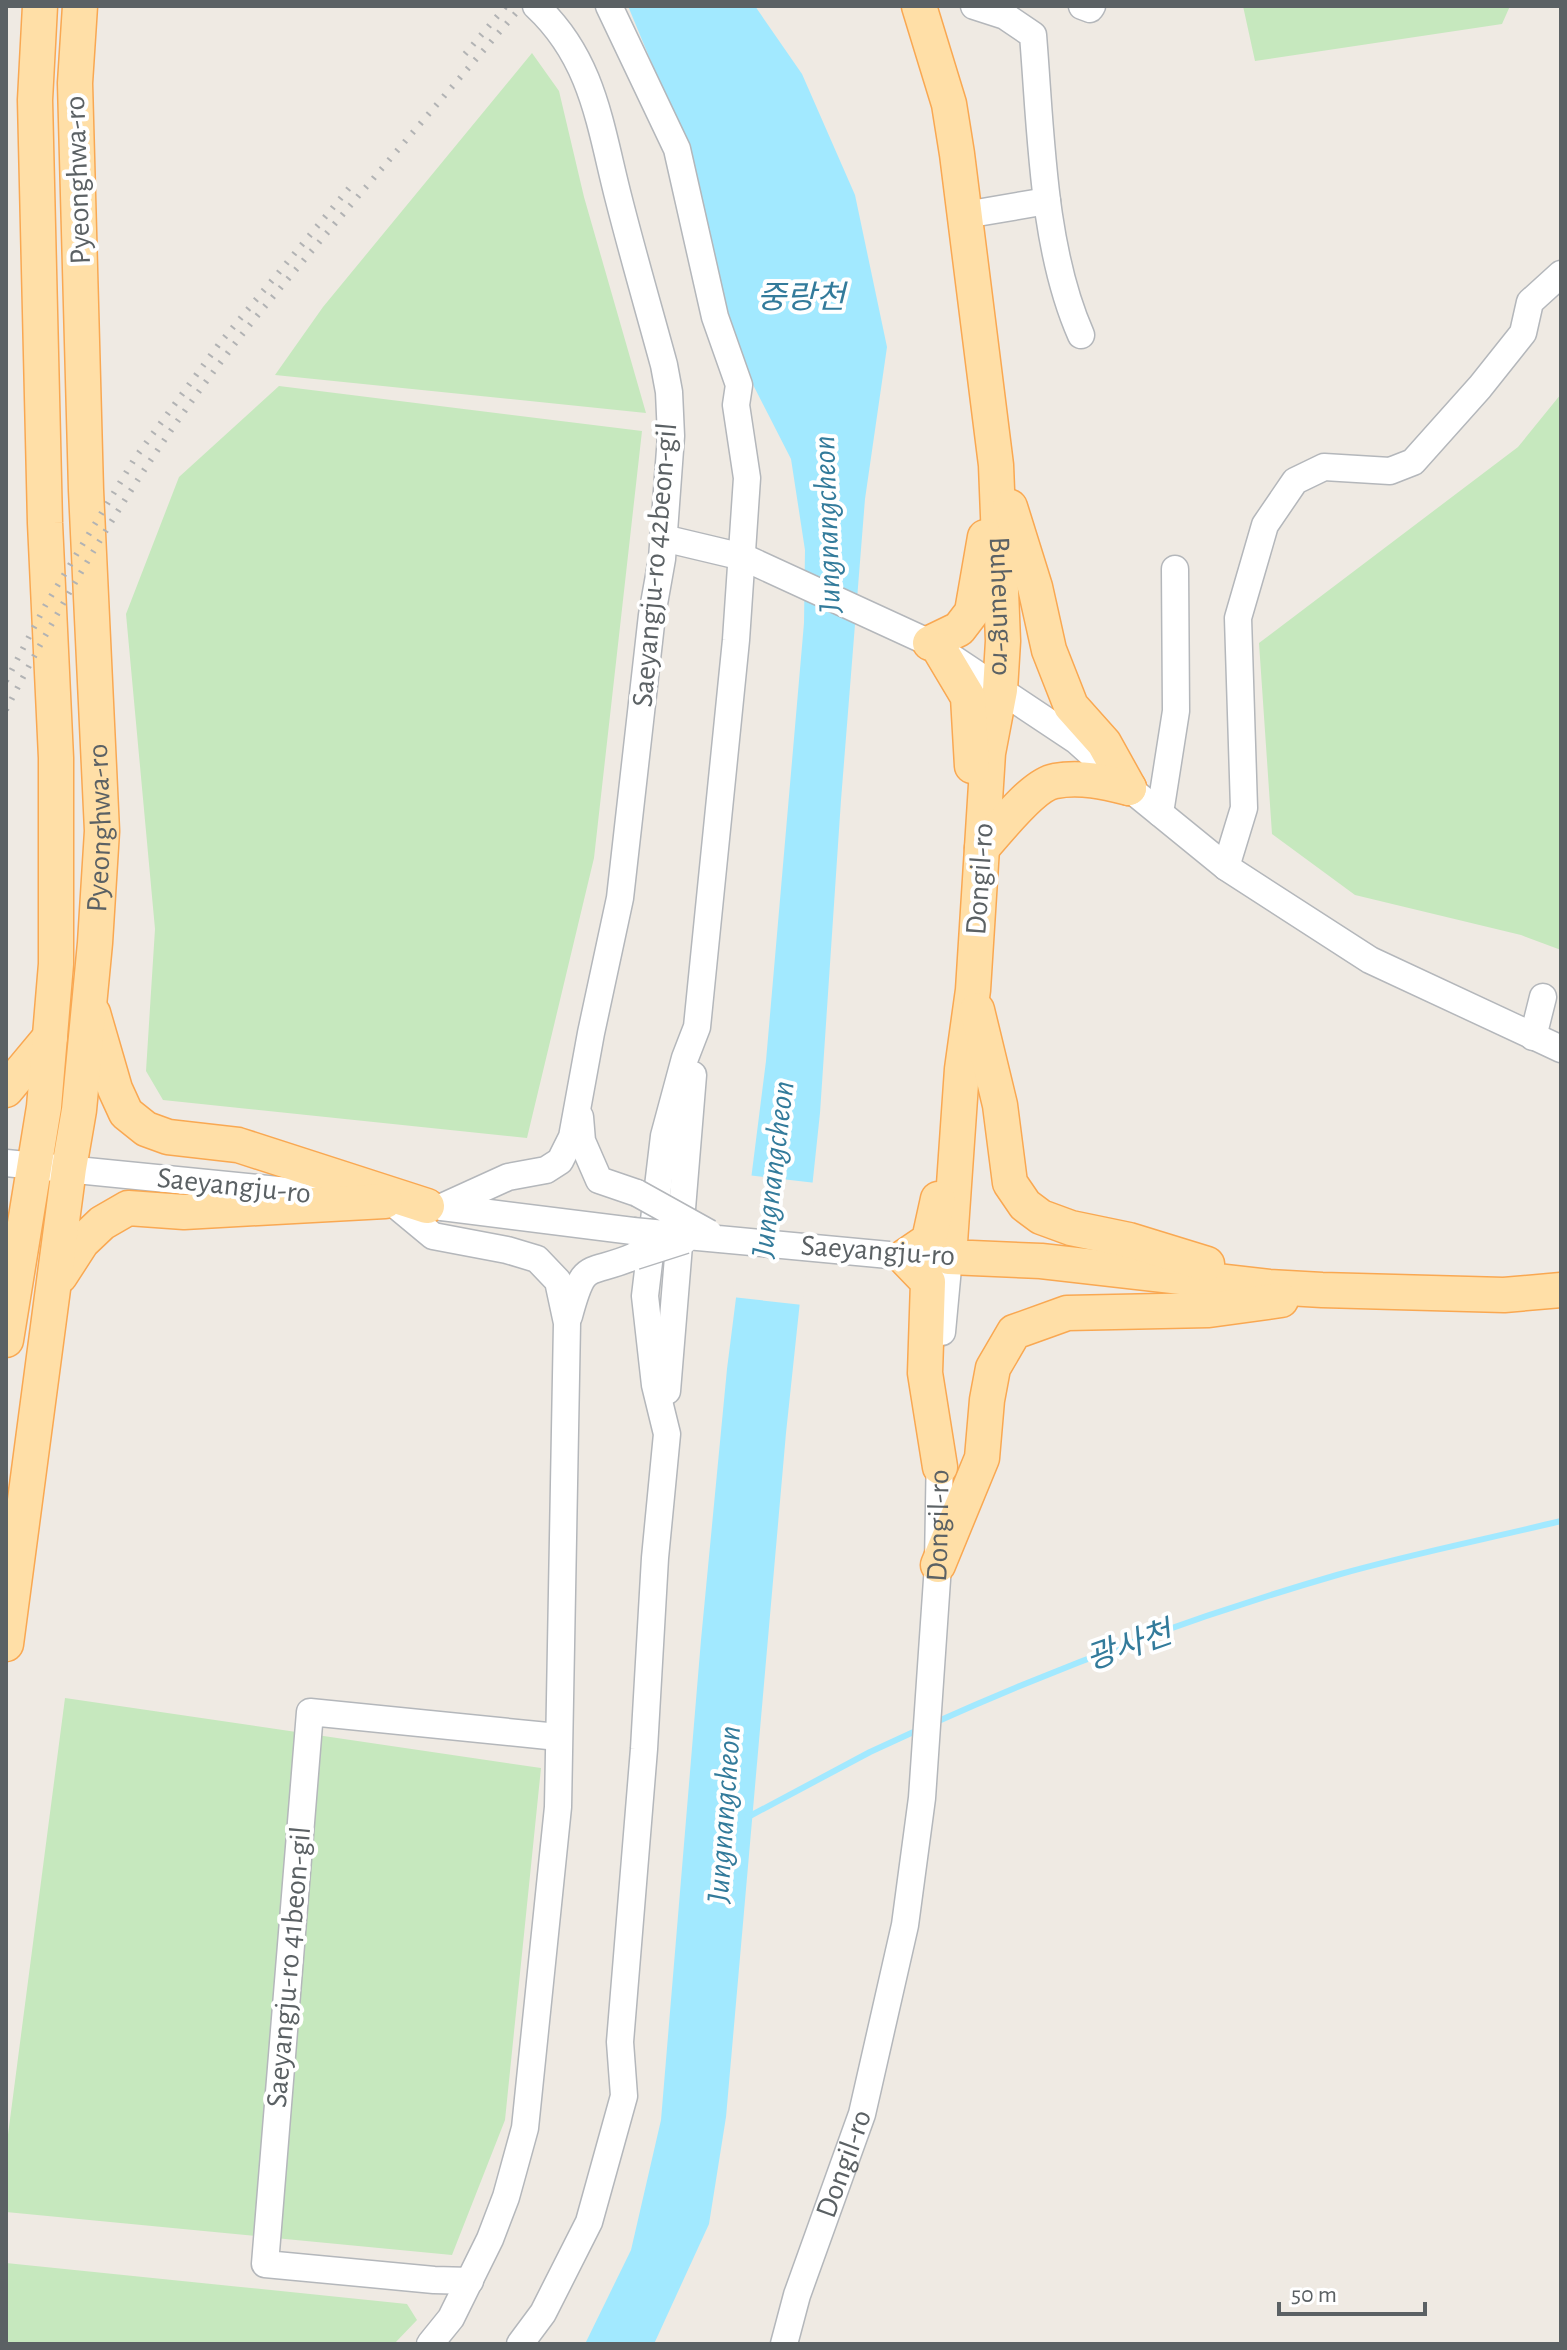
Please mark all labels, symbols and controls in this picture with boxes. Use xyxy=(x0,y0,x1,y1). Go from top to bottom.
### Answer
street label: Pyeonghwa-ro xyxy=(60,95,96,265)
water label: 중랑천 xyxy=(757,281,849,314)
street label: Saeyangju-ro 42beon-gil xyxy=(628,422,682,708)
water label: Jungnangcheon xyxy=(808,435,846,614)
street label: Buheung-ro xyxy=(984,536,1018,677)
street label: Pyeonghwa-ro xyxy=(82,743,117,913)
street label: Dongil-ro xyxy=(961,822,999,936)
water label: Jungnangcheon xyxy=(746,1079,800,1260)
street label: Saeyangju-ro xyxy=(156,1163,312,1209)
street label: Saeyangju-ro xyxy=(800,1231,956,1271)
street label: Dongil-ro xyxy=(922,1469,955,1583)
water label: 광사천 xyxy=(1082,1614,1179,1676)
water label: Jungnangcheon xyxy=(702,1724,746,1905)
street label: Saeyangju-ro 41beon-gil xyxy=(262,1825,316,2109)
street label: Dongil-ro xyxy=(811,2106,877,2222)
scale bar xyxy=(1279,2266,1425,2316)
text: 50 m xyxy=(1291,2283,1337,2307)

